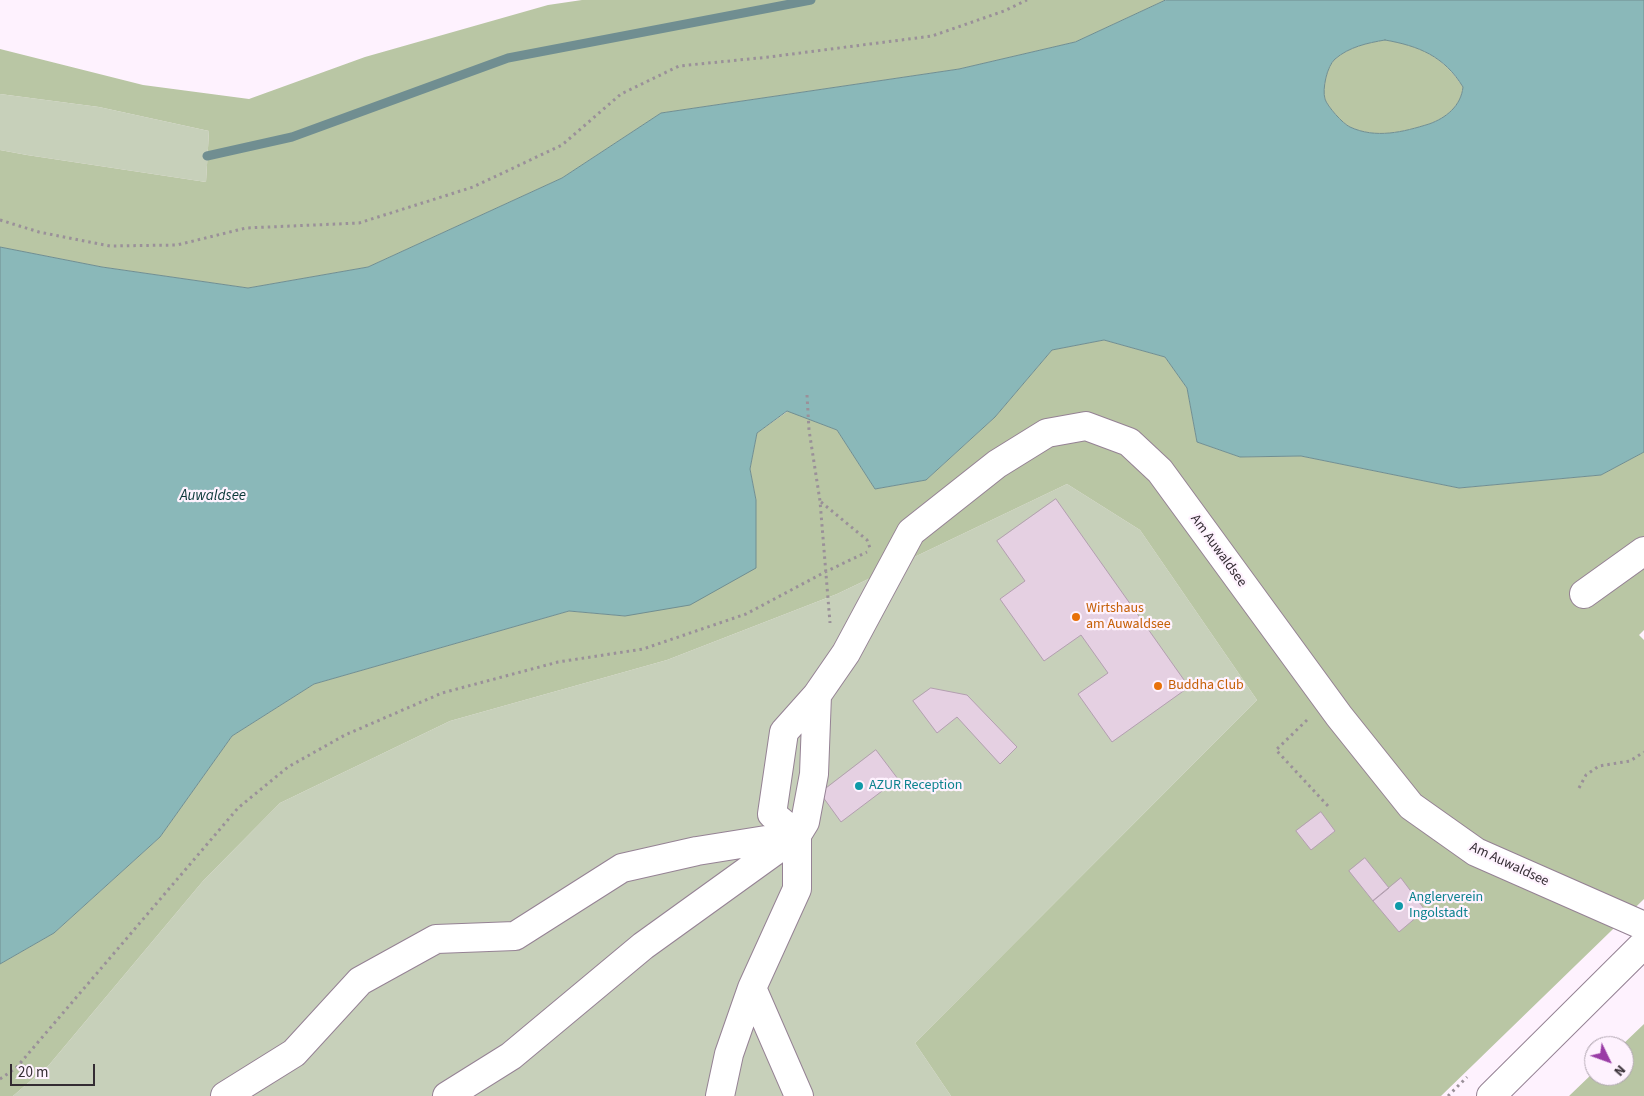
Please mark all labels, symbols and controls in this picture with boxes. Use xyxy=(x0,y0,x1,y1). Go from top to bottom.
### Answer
water label: Auwaldsee xyxy=(180,488,246,506)
street label: Am Auwaldsee xyxy=(1186,512,1250,590)
place label: Wirtshaus am Auwaldsee xyxy=(1086,601,1171,634)
marker: Wirtshaus am Auwaldsee xyxy=(1070,611,1082,623)
place label: Buddha Club xyxy=(1168,678,1244,694)
marker: Buddha Club xyxy=(1152,680,1164,692)
place label: AZUR Reception xyxy=(869,778,962,794)
marker: AZUR Reception xyxy=(853,780,865,792)
street label: Am Auwaldsee xyxy=(1467,839,1551,891)
place label: Anglerverein Ingolstadt xyxy=(1409,890,1483,922)
marker: Anglerverein Ingolstadt xyxy=(1393,900,1405,912)
north arrow xyxy=(1584,1036,1634,1086)
scale bar xyxy=(12,1054,98,1086)
text: N xyxy=(1609,1060,1630,1081)
text: 20 m xyxy=(18,1062,48,1083)

